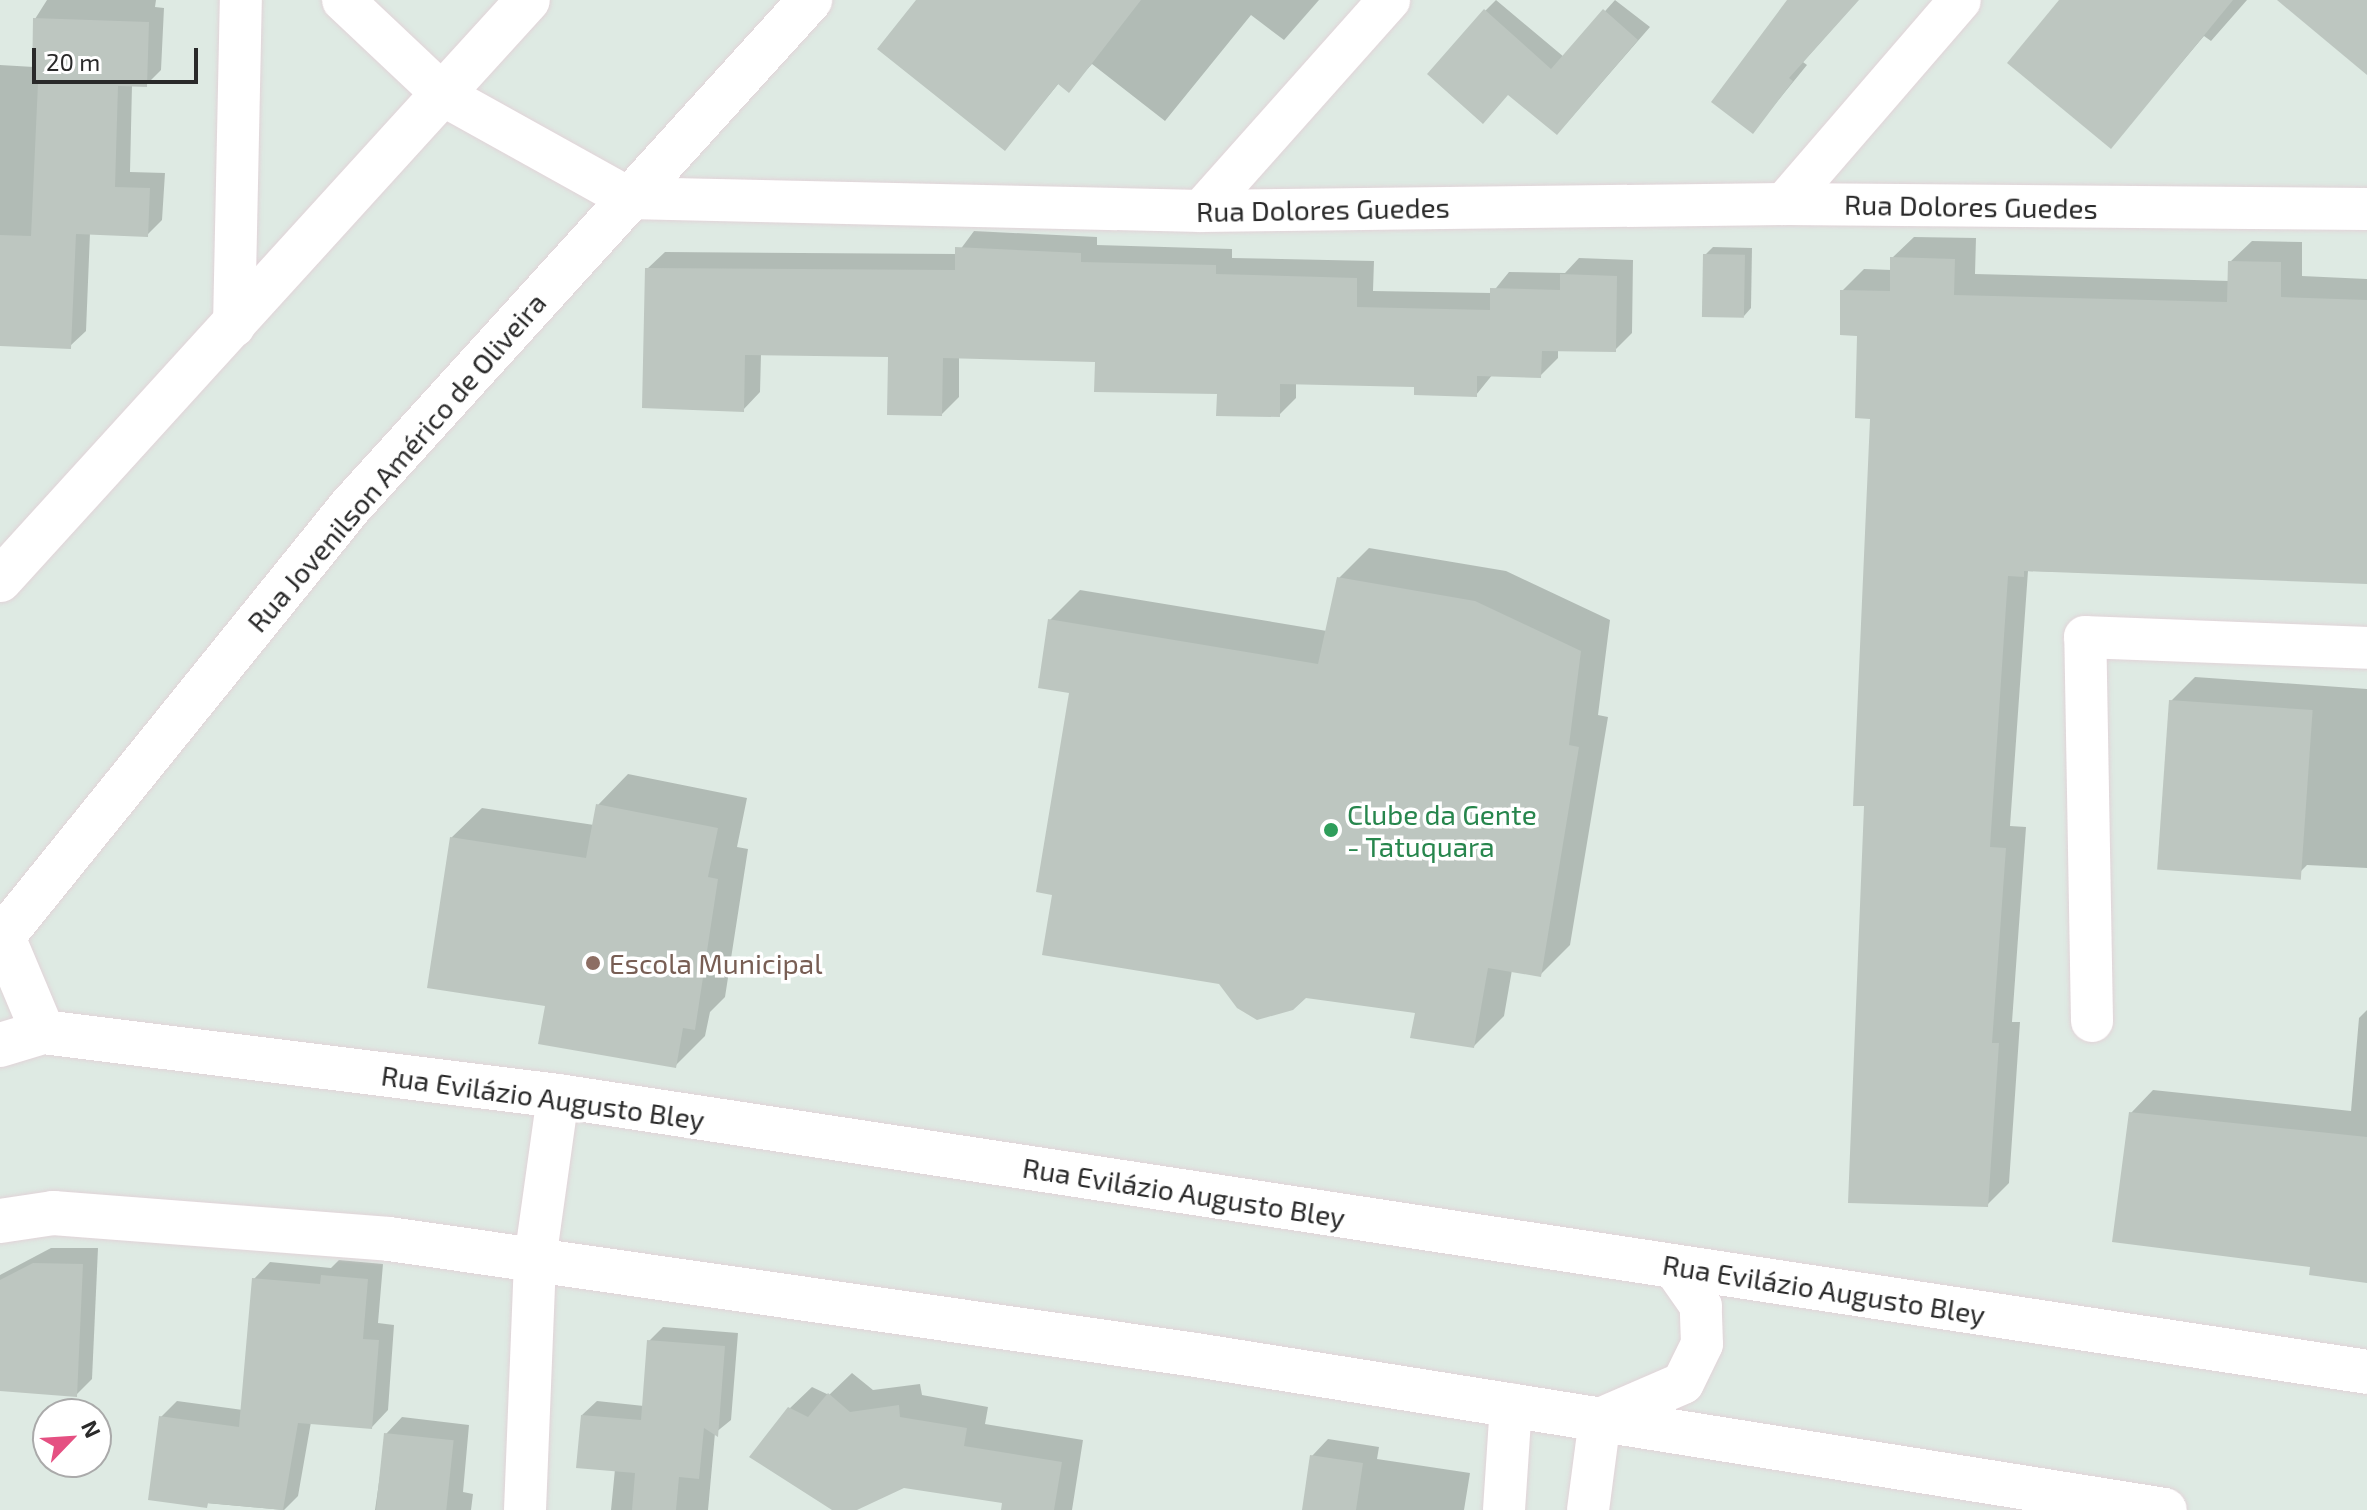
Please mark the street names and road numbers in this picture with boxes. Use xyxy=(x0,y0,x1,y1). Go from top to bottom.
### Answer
street label: Rua Dolores Guedes xyxy=(1844,187,2098,225)
street label: Rua Dolores Guedes xyxy=(1196,190,1450,228)
street label: Rua Jovenilson Américo de Oliveira xyxy=(239,285,553,639)
street label: Rua Evilázio Augusto Bley xyxy=(379,1058,707,1136)
street label: Rua Evilázio Augusto Bley xyxy=(1020,1150,1348,1234)
street label: Rua Evilázio Augusto Bley xyxy=(1660,1247,1988,1331)

